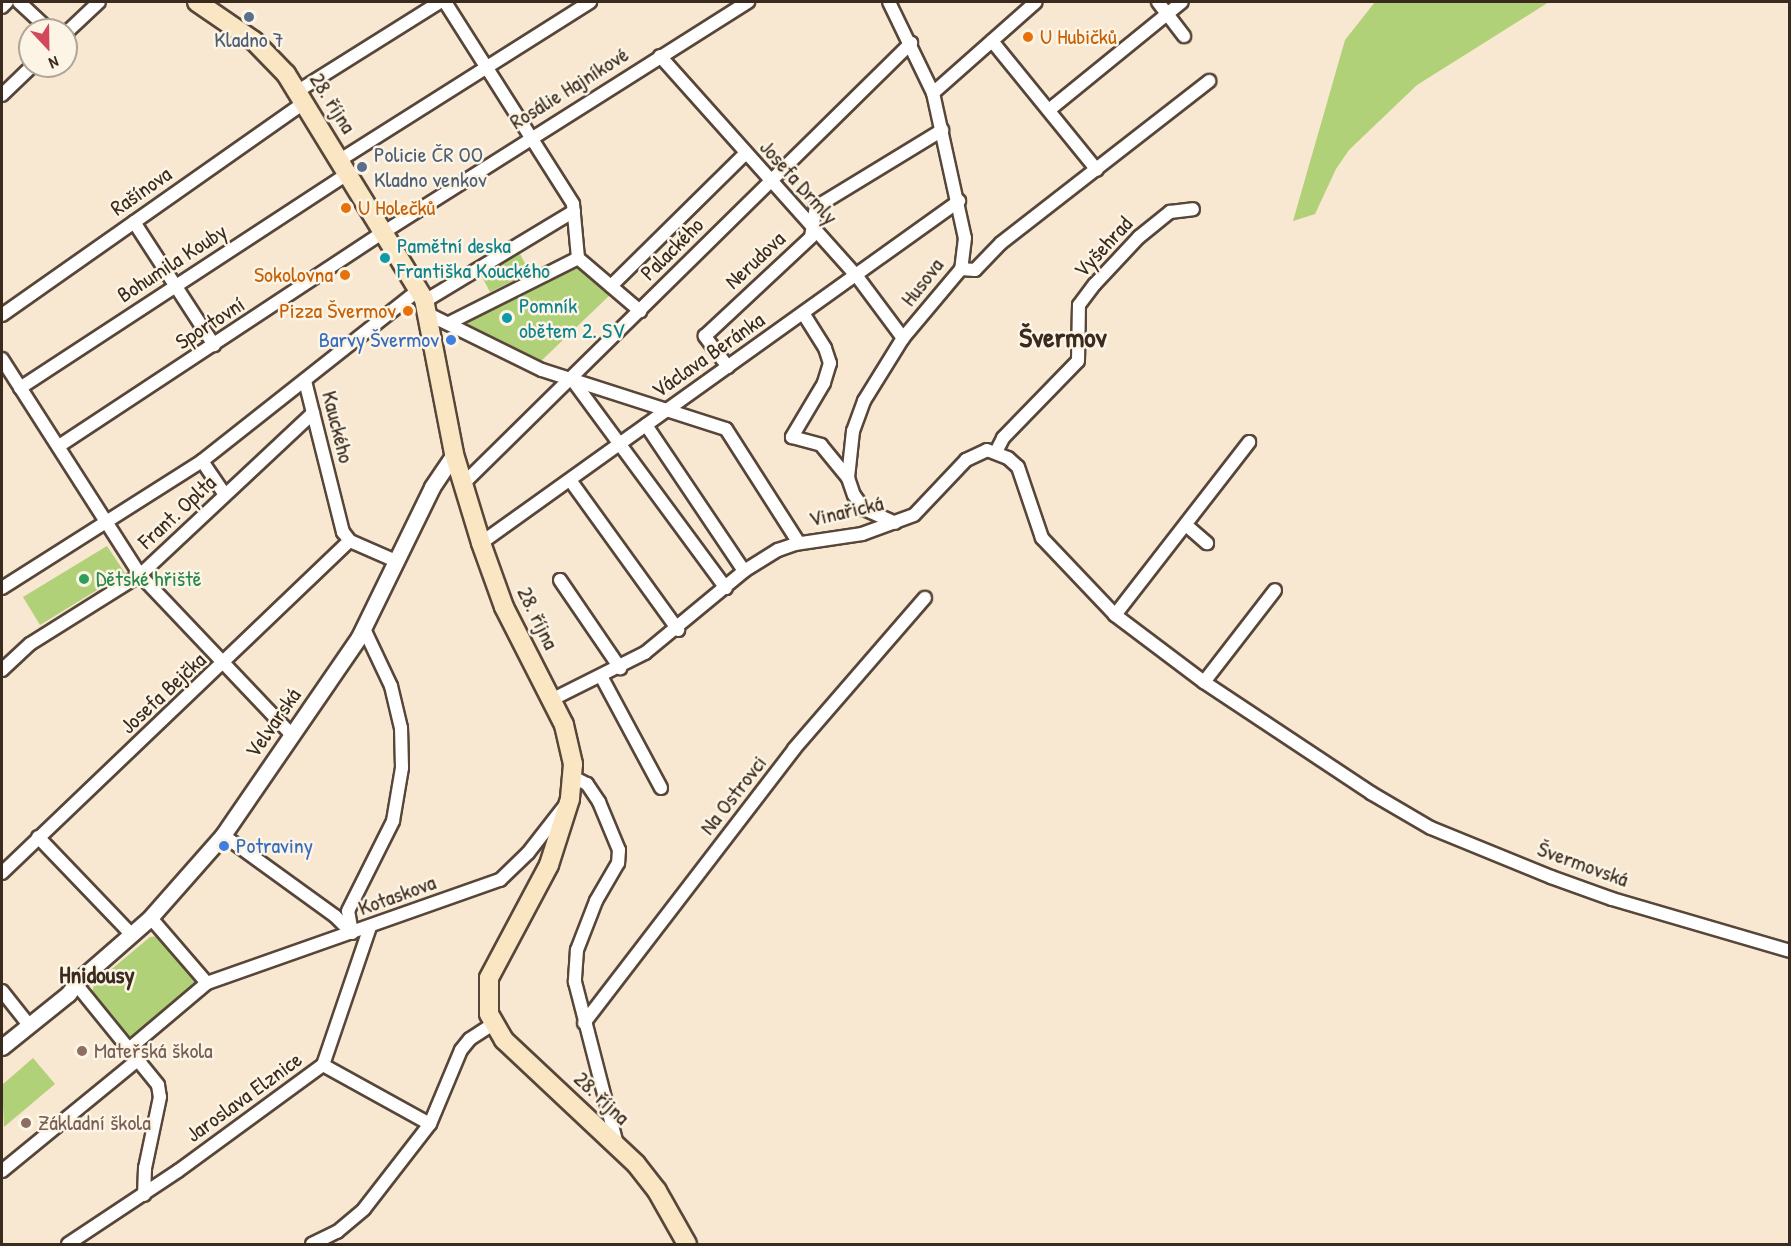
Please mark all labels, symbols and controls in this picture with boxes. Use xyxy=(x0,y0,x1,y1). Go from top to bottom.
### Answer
marker: Kladno 7 xyxy=(242,10,256,24)
north arrow xyxy=(18,18,78,78)
place label: U Hubičků xyxy=(1040,24,1117,50)
place label: Kladno 7 xyxy=(214,27,284,53)
marker: U Hubičků xyxy=(1021,30,1035,44)
street label: Rosálie Hajníkové xyxy=(505,41,633,135)
text: N xyxy=(46,51,62,75)
street label: 28. října xyxy=(304,68,362,138)
street label: Josefa Drmly xyxy=(754,134,844,230)
place label: Policie ČR OO Kladno venkov xyxy=(374,141,487,192)
marker: Policie ČR OO Kladno venkov xyxy=(355,160,369,174)
street label: Rašínova xyxy=(105,161,177,221)
place label: U Holečků xyxy=(358,195,435,221)
marker: U Holečků xyxy=(339,201,353,215)
street label: Vyšehrad xyxy=(1068,211,1138,283)
street label: Palackého xyxy=(635,212,709,286)
street label: Bohumila Kouby xyxy=(112,218,232,308)
street label: Nerudova xyxy=(719,226,791,294)
place label: Pamětní deska Františka Kouckého xyxy=(397,232,550,284)
marker: Pamětní deska Františka Kouckého xyxy=(378,251,392,265)
street label: Husova xyxy=(895,253,949,311)
place label: Sokolovna xyxy=(254,262,333,288)
marker: Sokolovna xyxy=(338,268,352,282)
street label: Sportovní xyxy=(171,291,249,355)
place label: Pomník obětem 2. SV xyxy=(519,292,625,344)
place label: Pizza Švermov xyxy=(279,298,396,324)
marker: Pizza Švermov xyxy=(401,304,415,318)
street label: Václava Beránka xyxy=(647,307,769,403)
marker: Pomník obětem 2. SV xyxy=(500,311,514,325)
district label: Švermov xyxy=(1019,320,1107,354)
place label: Barvy Švermov xyxy=(319,327,439,353)
marker: Barvy Švermov xyxy=(444,333,458,347)
street label: Kauckého xyxy=(316,388,360,466)
street label: Frant. Oplta xyxy=(133,470,221,554)
street label: Vinařická xyxy=(806,490,886,532)
place label: Dětské hřiště xyxy=(96,566,202,592)
marker: Dětské hřiště xyxy=(77,572,91,586)
street label: 28. října xyxy=(512,582,564,654)
street label: Josefa Bejčka xyxy=(115,647,211,739)
street label: Velvarská xyxy=(240,683,306,763)
street label: Na Ostrovci xyxy=(694,750,772,840)
place label: Potraviny xyxy=(236,833,313,859)
street label: Švermovská xyxy=(1534,835,1632,893)
marker: Potraviny xyxy=(217,839,231,853)
street label: Kotaskova xyxy=(355,869,439,921)
district label: Hnidousy xyxy=(59,961,135,989)
place label: Mateřská škola xyxy=(94,1038,213,1064)
marker: Mateřská škola xyxy=(75,1044,89,1058)
street label: Jaroslava Elznice xyxy=(181,1046,307,1148)
street label: 28. října xyxy=(569,1066,635,1130)
place label: Základní škola xyxy=(38,1110,151,1136)
marker: Základní škola xyxy=(19,1116,33,1130)

